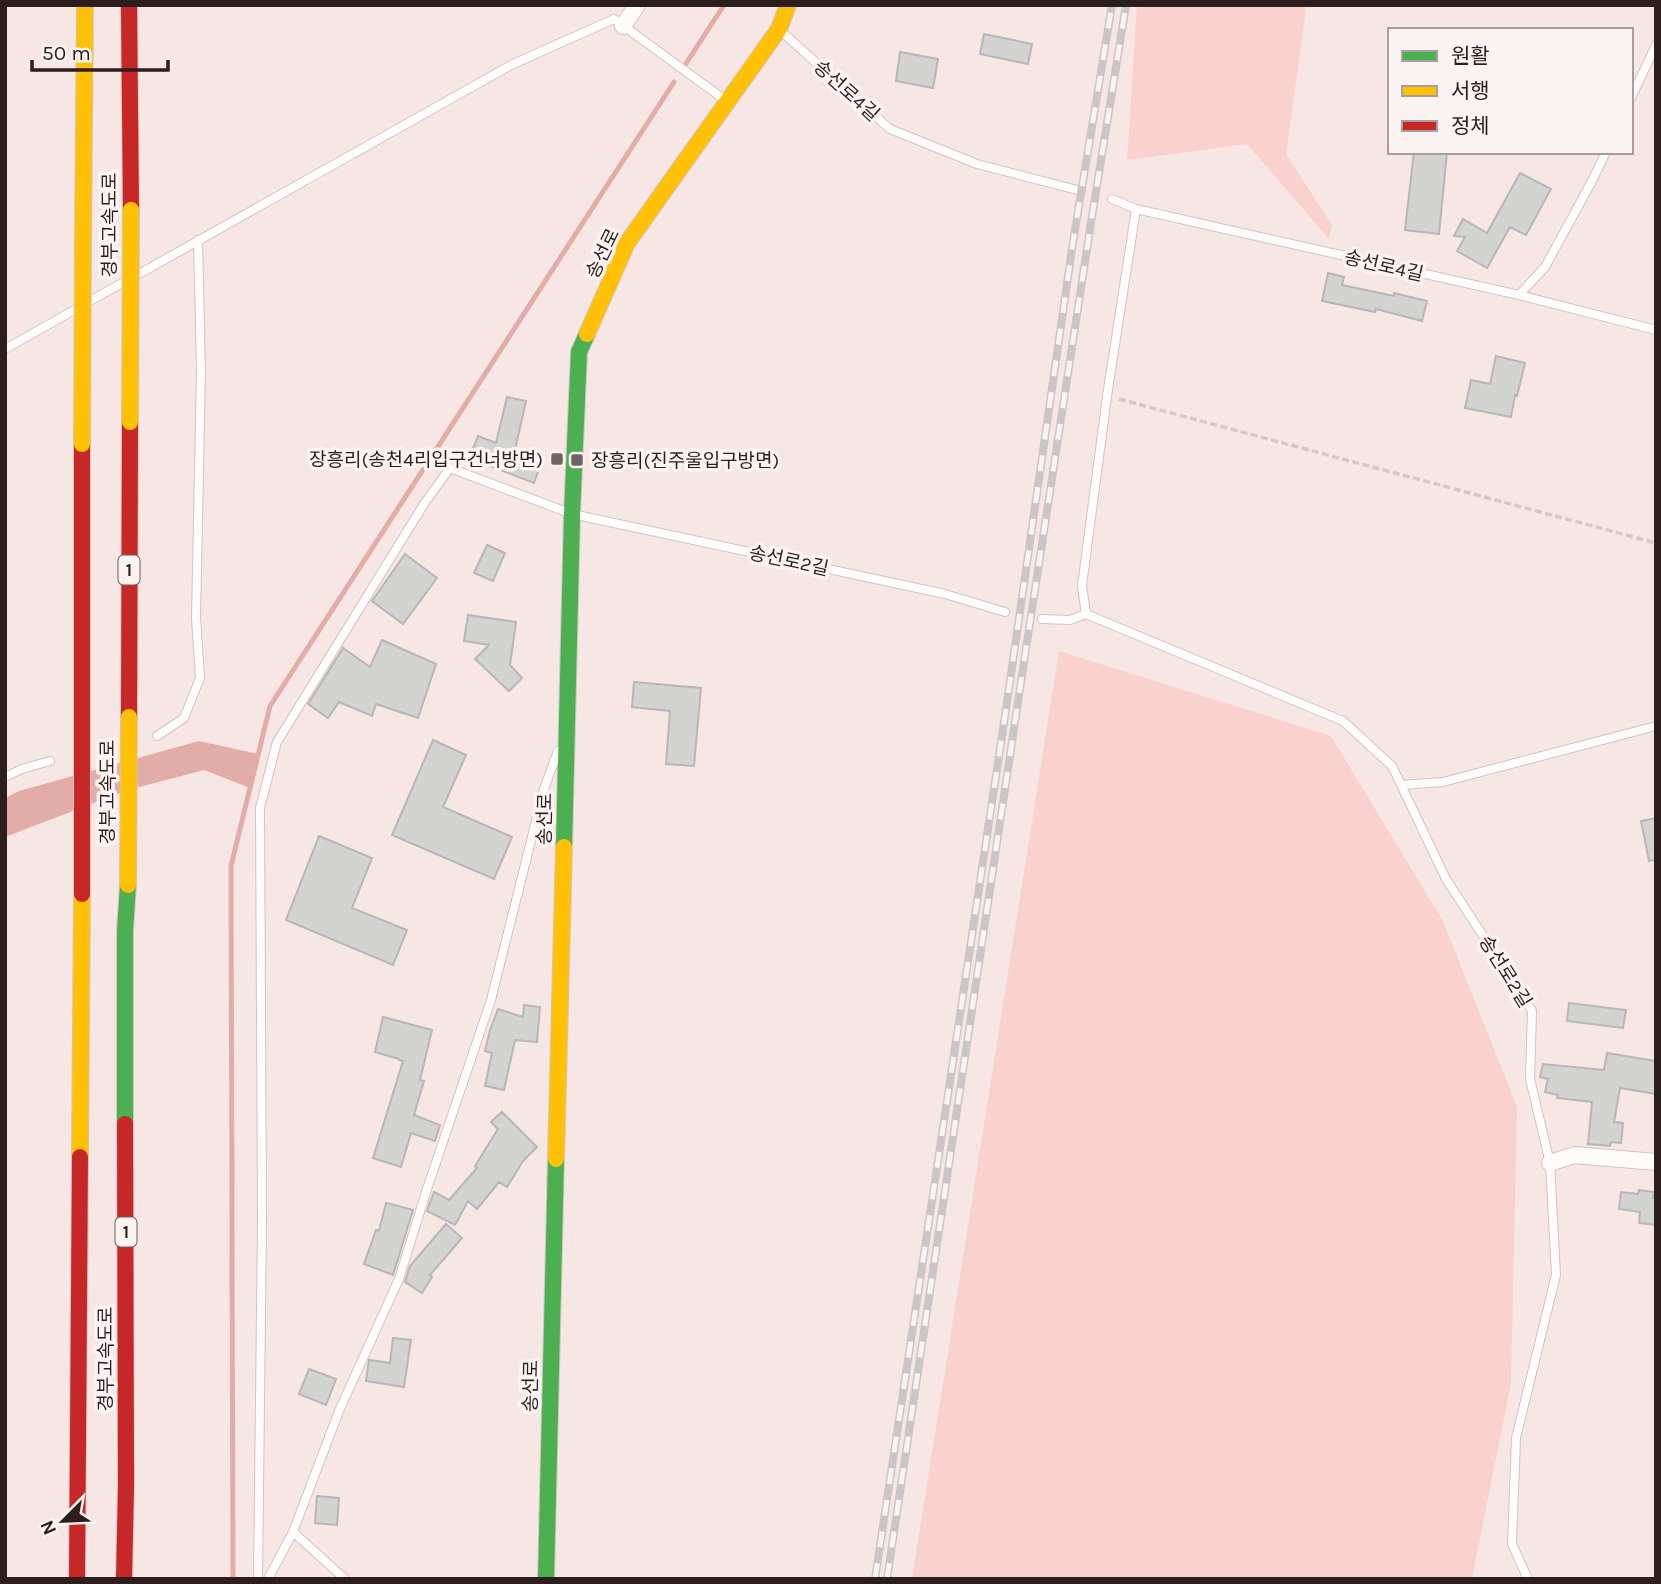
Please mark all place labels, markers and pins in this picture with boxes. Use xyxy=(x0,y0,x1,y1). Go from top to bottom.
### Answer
place label: 장흥리(송천4리입구건너방면) xyxy=(309,449,543,471)
place label: 장흥리(진주울입구방면) xyxy=(591,450,779,472)
marker: 장흥리(송천4리입구건너방면) xyxy=(549,451,565,467)
marker: 장흥리(진주울입구방면) xyxy=(569,452,585,468)

